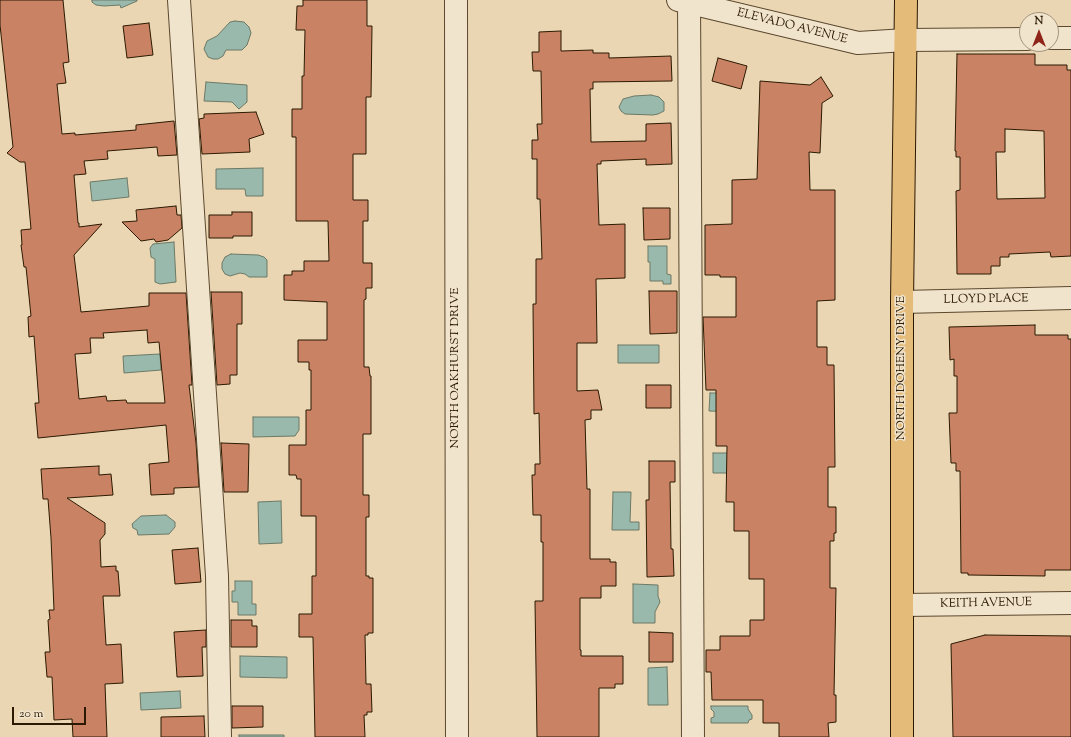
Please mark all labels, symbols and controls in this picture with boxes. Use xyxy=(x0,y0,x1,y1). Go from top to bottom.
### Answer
street label: ELEVADO AVENUE xyxy=(735,6,849,48)
north arrow xyxy=(1019,12,1059,52)
text: N xyxy=(1035,13,1043,29)
street label: NORTH OAKHURST DRIVE xyxy=(449,288,463,448)
street label: LLOYD PLACE xyxy=(943,292,1029,308)
street label: NORTH DOHENY DRIVE xyxy=(895,296,909,440)
street label: KEITH AVENUE xyxy=(940,596,1032,612)
scale bar xyxy=(14,699,88,725)
text: 20 m xyxy=(19,705,43,723)

